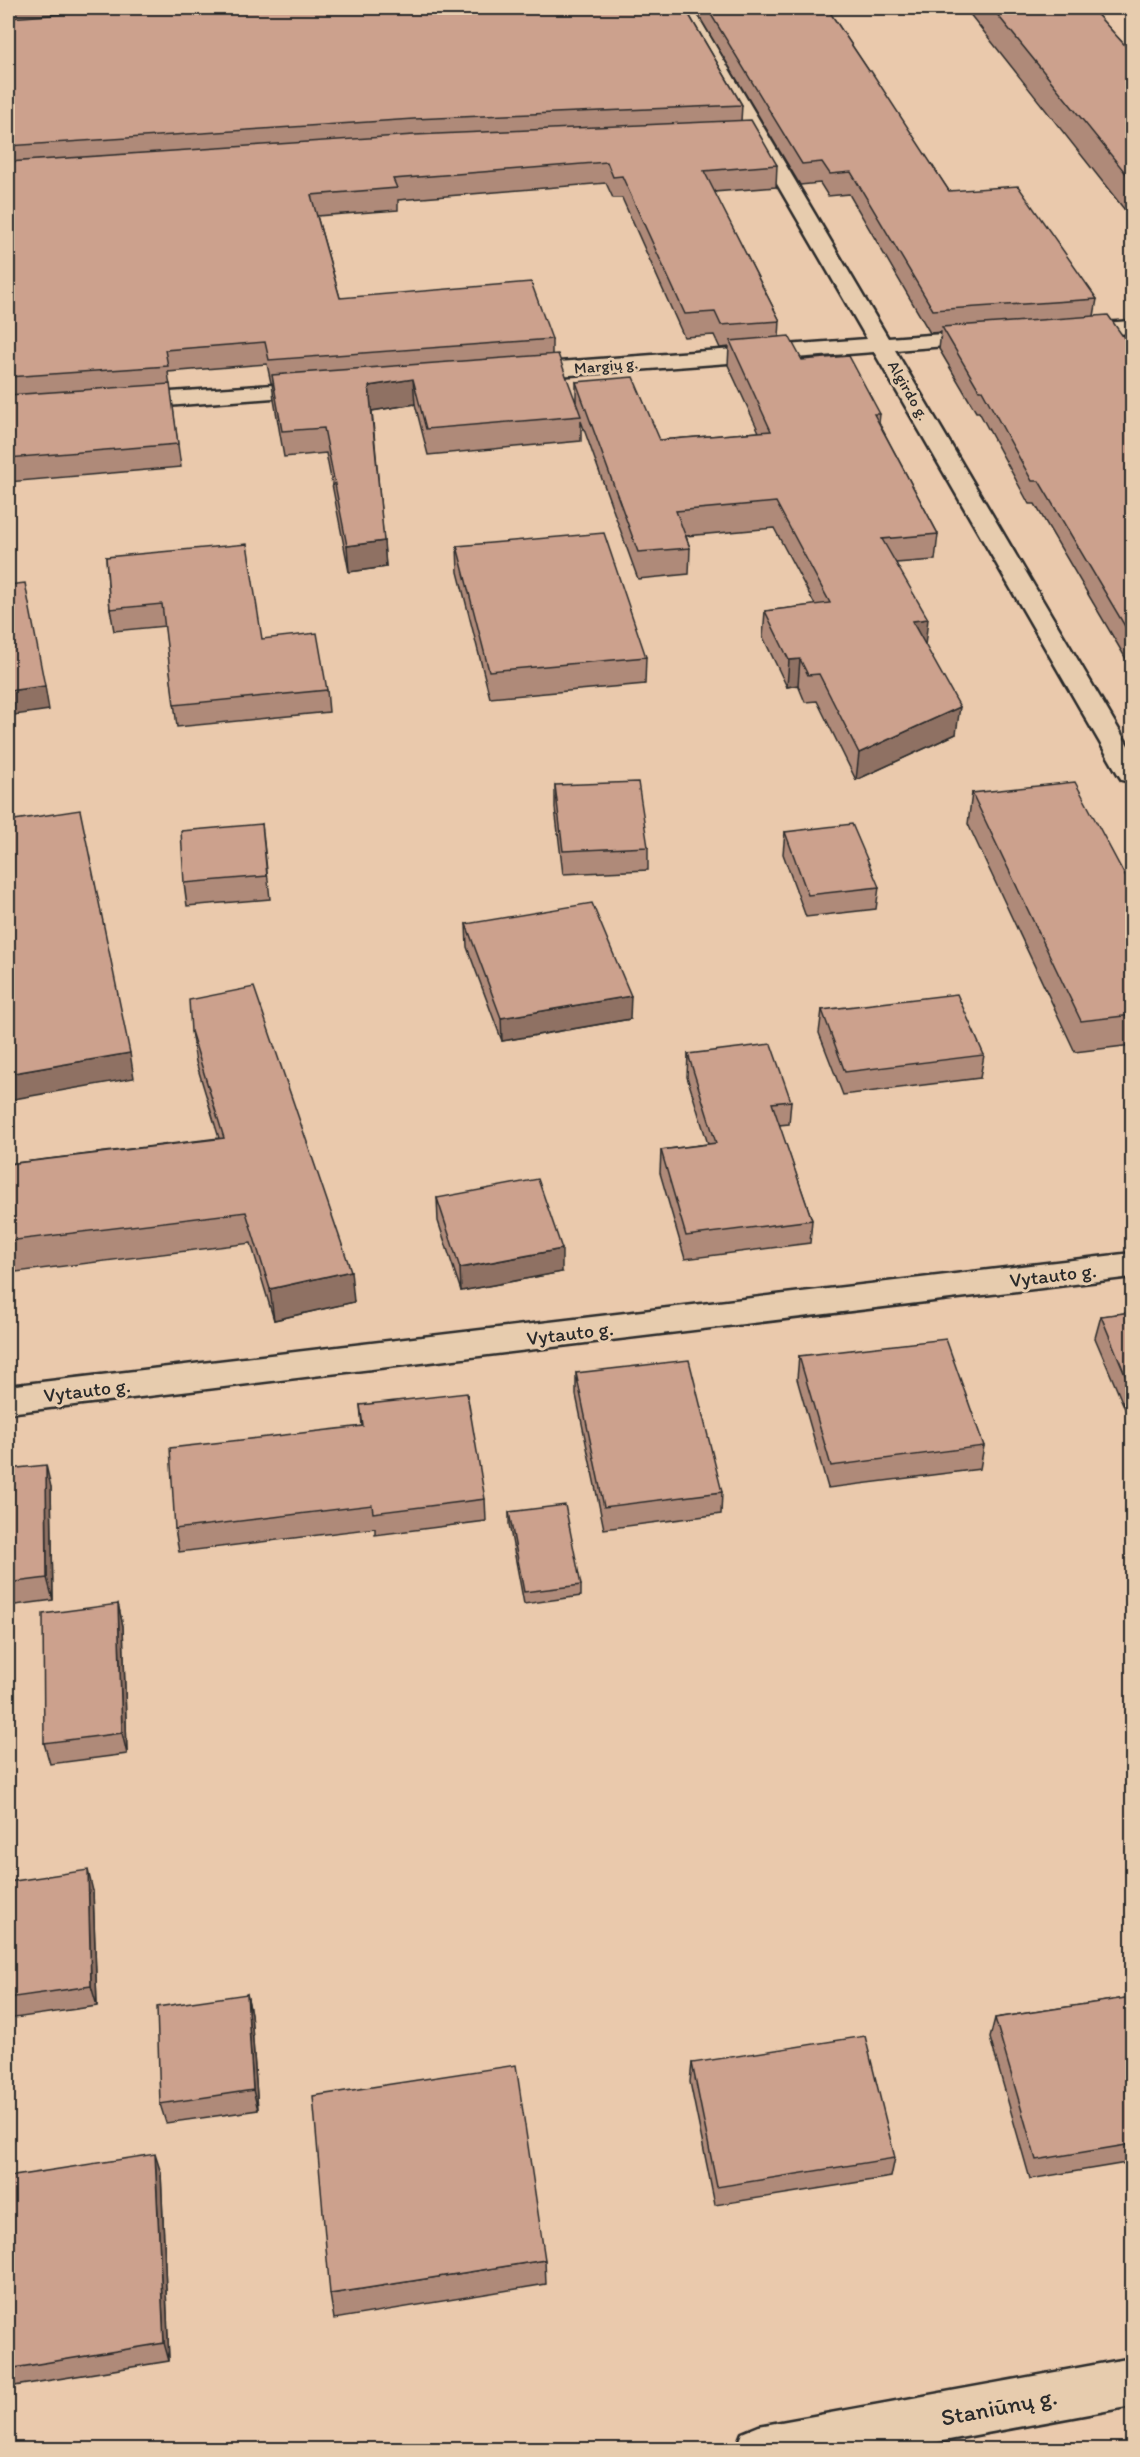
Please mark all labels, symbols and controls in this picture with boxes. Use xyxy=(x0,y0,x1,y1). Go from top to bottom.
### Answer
street label: Margių g. xyxy=(573,353,639,378)
street label: Algirdo g. xyxy=(884,357,933,424)
street label: Vytauto g. xyxy=(1008,1258,1098,1292)
street label: Vytauto g. xyxy=(525,1316,615,1350)
street label: Vytauto g. xyxy=(42,1373,132,1407)
street label: Staniūnų g. xyxy=(938,2381,1059,2432)

